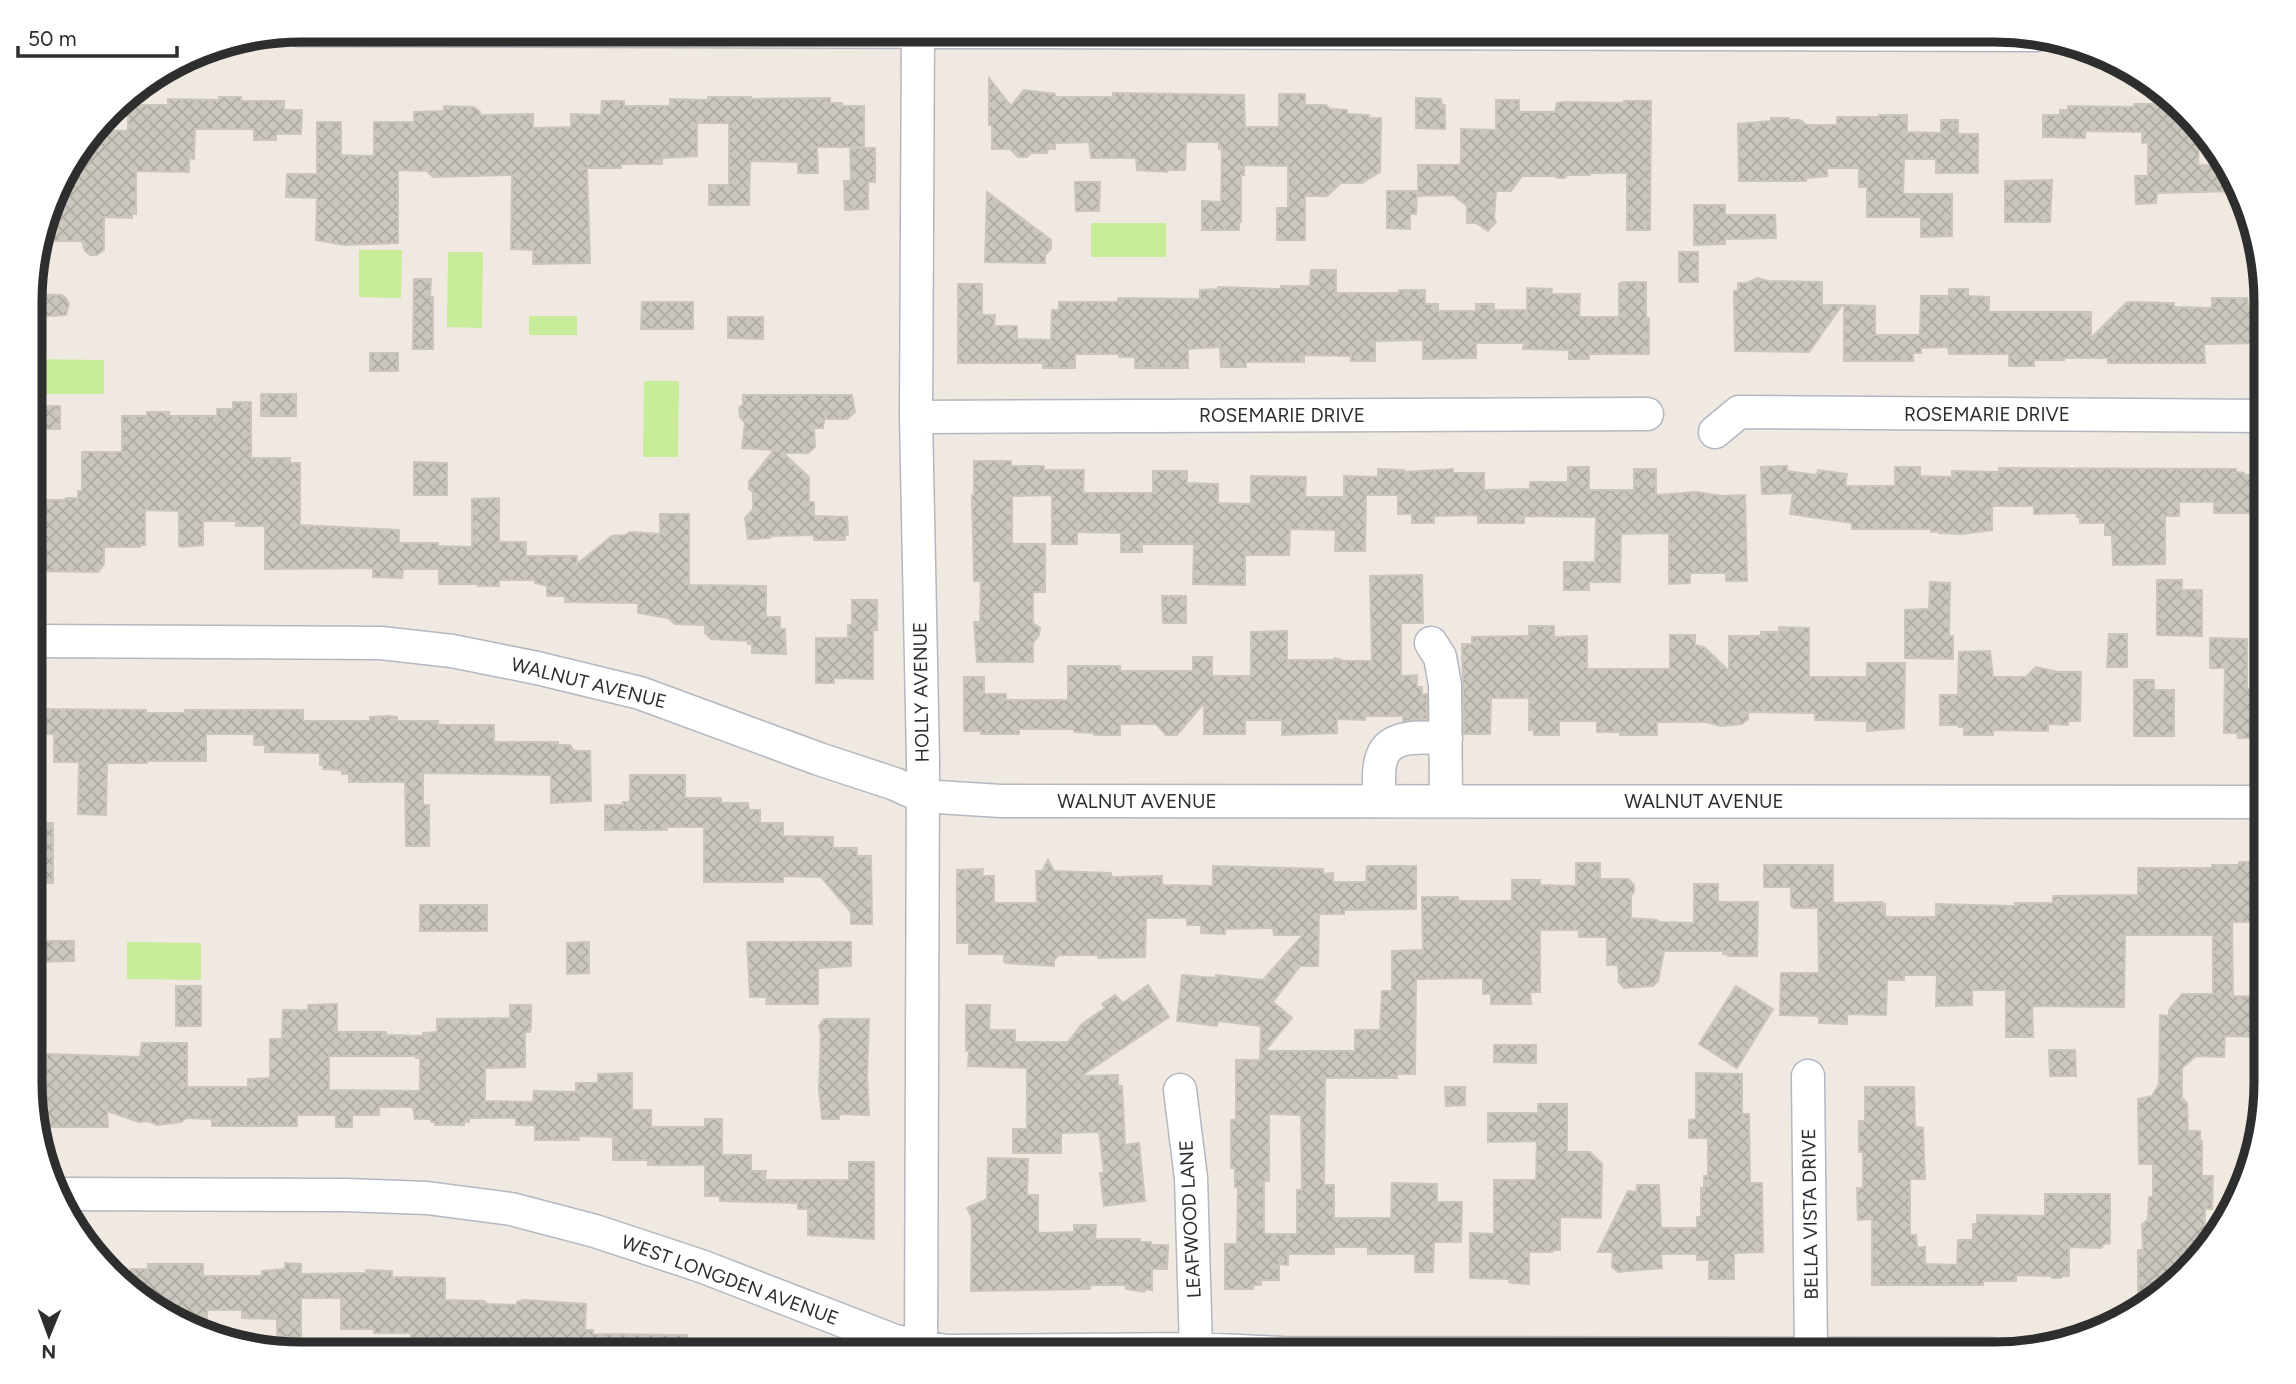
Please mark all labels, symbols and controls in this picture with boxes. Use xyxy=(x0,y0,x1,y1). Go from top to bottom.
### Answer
scale bar xyxy=(18,14,177,58)
text: 50 m xyxy=(28,26,77,51)
street label: ROSEMARIE DRIVE xyxy=(1904,403,2070,426)
street label: ROSEMARIE DRIVE xyxy=(1199,404,1365,427)
street label: HOLLY AVENUE xyxy=(908,622,934,762)
street label: WALNUT AVENUE xyxy=(509,653,669,713)
street label: WALNUT AVENUE xyxy=(1057,790,1217,813)
street label: WALNUT AVENUE xyxy=(1624,790,1784,813)
street label: BELLA VISTA DRIVE xyxy=(1797,1128,1823,1300)
street label: LEAFWOOD LANE xyxy=(1174,1139,1206,1299)
street label: WEST LONGDEN AVENUE xyxy=(618,1230,842,1330)
north arrow xyxy=(14,1300,84,1370)
text: N xyxy=(41,1340,56,1363)

